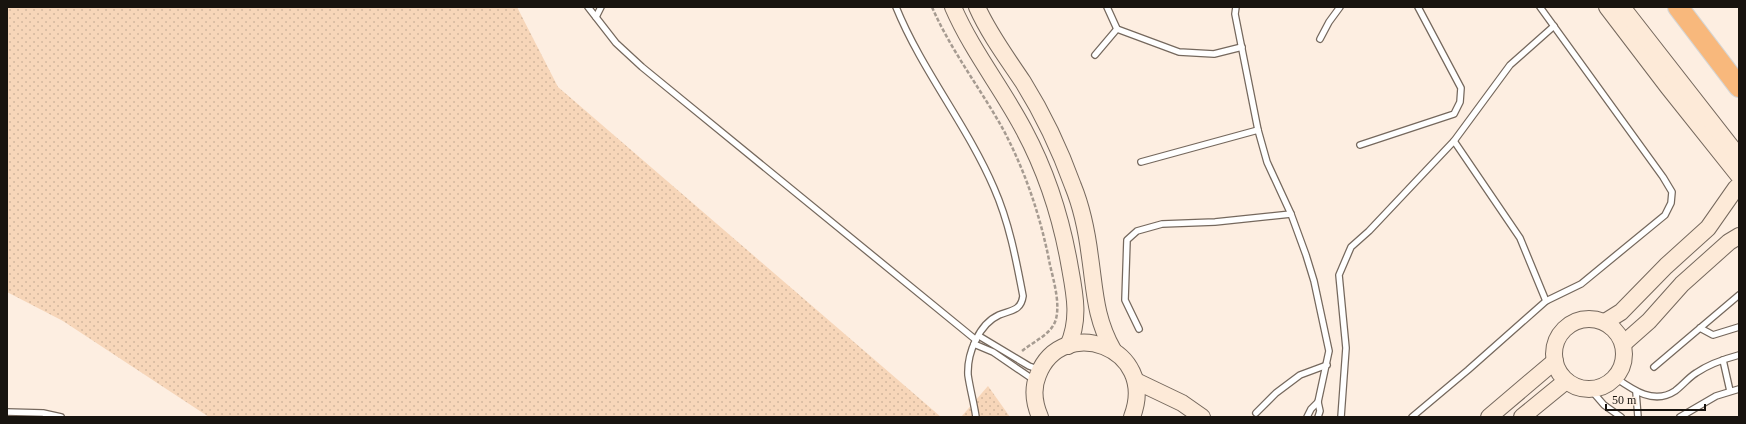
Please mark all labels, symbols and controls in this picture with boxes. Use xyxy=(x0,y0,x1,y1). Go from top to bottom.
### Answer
scale bar xyxy=(1606,386,1705,412)
text: 50 m xyxy=(1612,393,1637,407)

